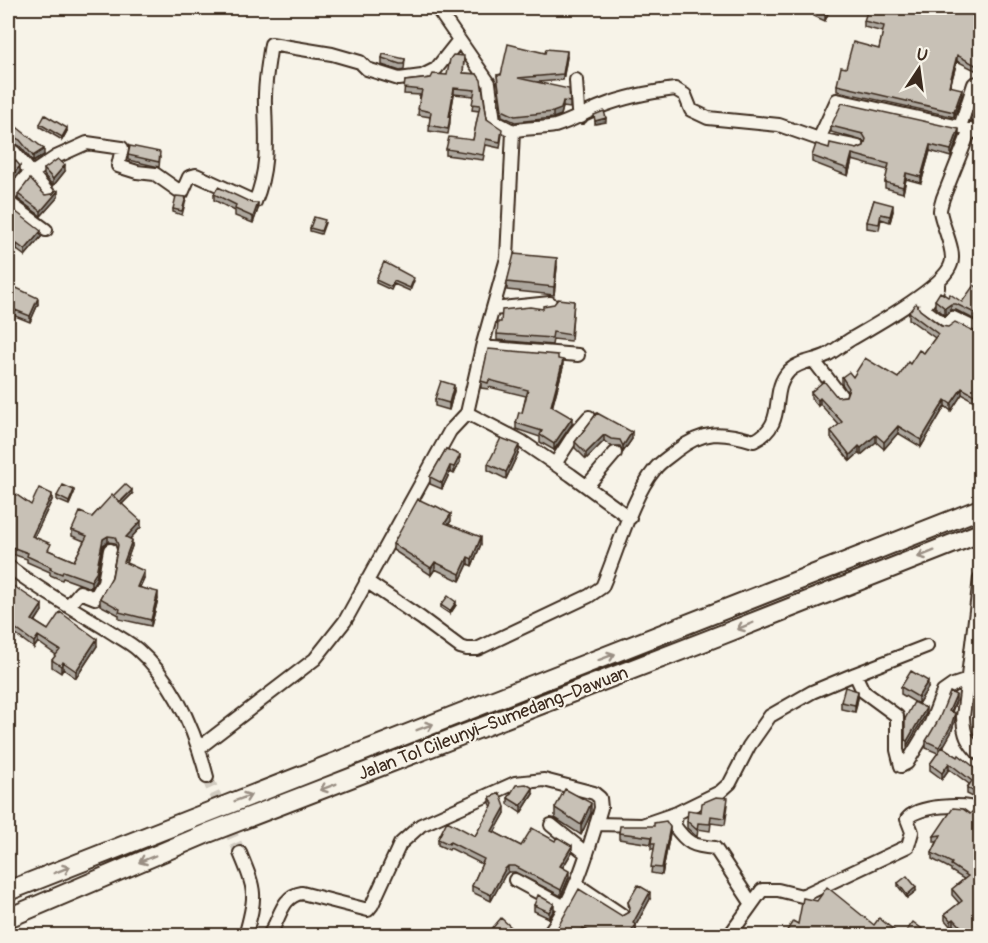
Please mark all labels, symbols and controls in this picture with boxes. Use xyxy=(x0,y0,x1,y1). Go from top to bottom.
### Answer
north arrow xyxy=(889,39,949,99)
text: U xyxy=(915,44,930,66)
one-way arrow xyxy=(917,549,936,560)
one-way arrow xyxy=(736,621,755,632)
one-way arrow xyxy=(597,650,615,661)
street label: Jalan Tol Cileunyi–Sumedang–Dawuan xyxy=(355,661,631,786)
one-way arrow xyxy=(415,721,434,732)
one-way arrow xyxy=(319,782,338,793)
one-way arrow xyxy=(233,791,252,802)
one-way arrow xyxy=(138,854,156,865)
one-way arrow xyxy=(52,864,71,875)

